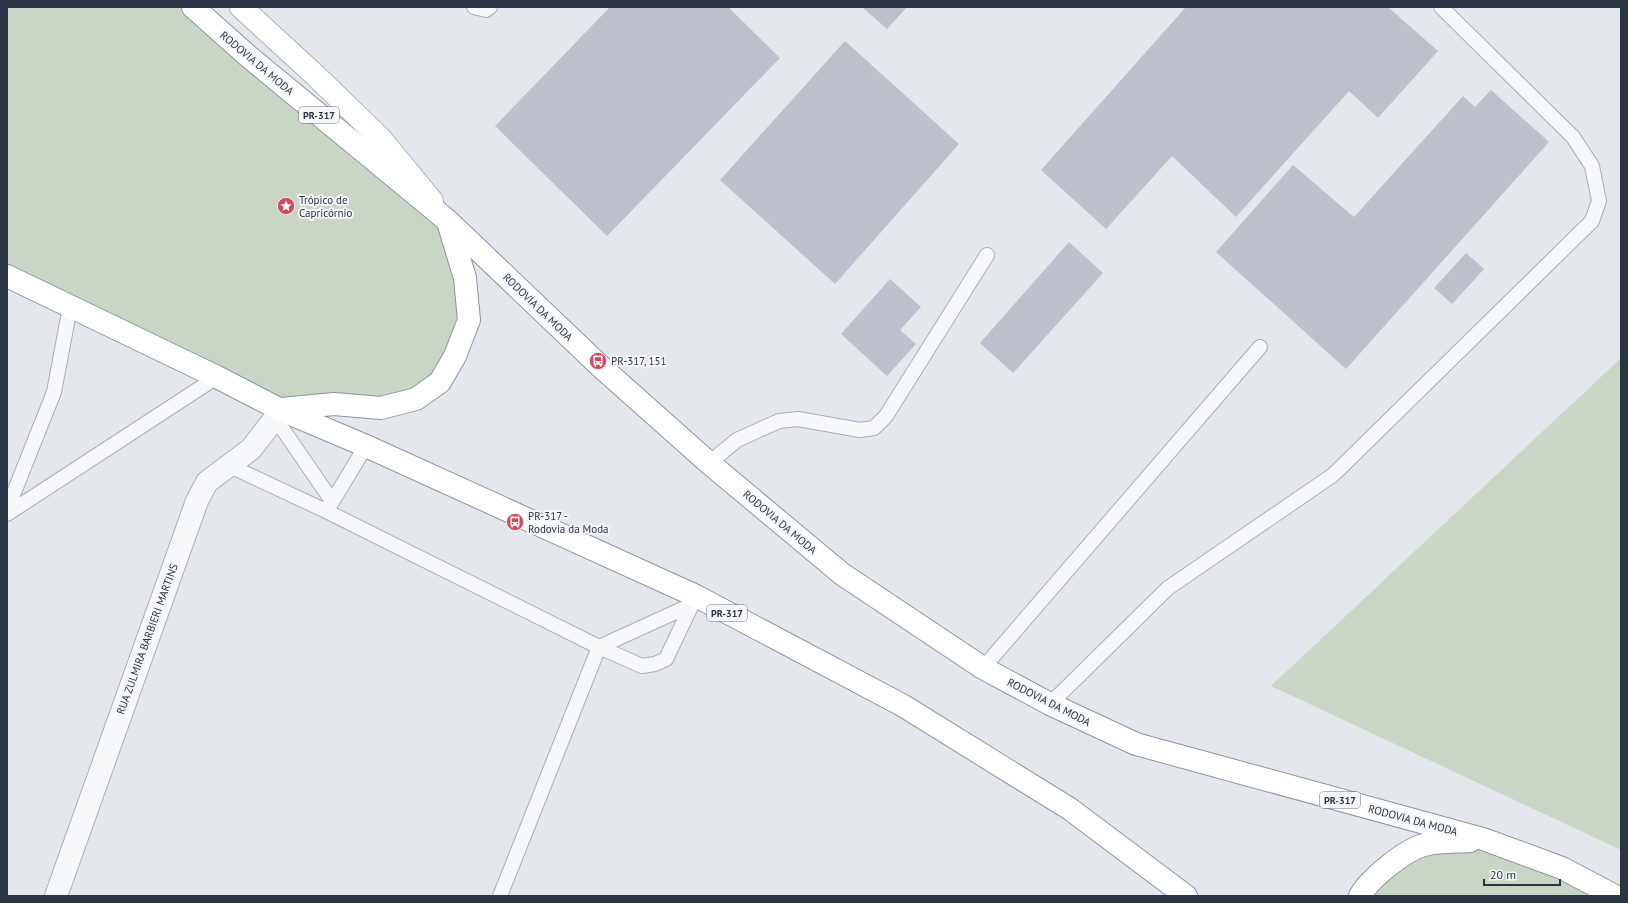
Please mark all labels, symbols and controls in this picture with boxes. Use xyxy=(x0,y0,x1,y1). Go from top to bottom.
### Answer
street label: RODOVIA DA MODA xyxy=(217,28,297,98)
road number: PR-317 xyxy=(299,107,339,123)
place label: Trópico de Capricórnio xyxy=(299,193,352,220)
place icon: Trópico de Capricórnio xyxy=(276,196,296,216)
street label: RODOVIA DA MODA xyxy=(500,270,576,344)
bus stop icon: PR-317, 151 xyxy=(588,351,608,371)
place label: PR-317, 151 xyxy=(611,354,667,368)
street label: RODOVIA DA MODA xyxy=(740,487,820,557)
place label: PR-317 - Rodovia da Moda xyxy=(528,509,609,536)
bus stop icon: PR-317 - Rodovia da Moda xyxy=(505,512,525,532)
street label: RUA ZULMIRA BARBIERI MARTINS xyxy=(113,562,181,716)
road number: PR-317 xyxy=(707,605,747,621)
street label: RODOVIA DA MODA xyxy=(1005,675,1094,729)
road number: PR-317 xyxy=(1320,792,1360,808)
street label: RODOVIA DA MODA xyxy=(1367,801,1460,839)
scale bar xyxy=(1484,861,1560,887)
text: 20 m xyxy=(1490,867,1516,882)

